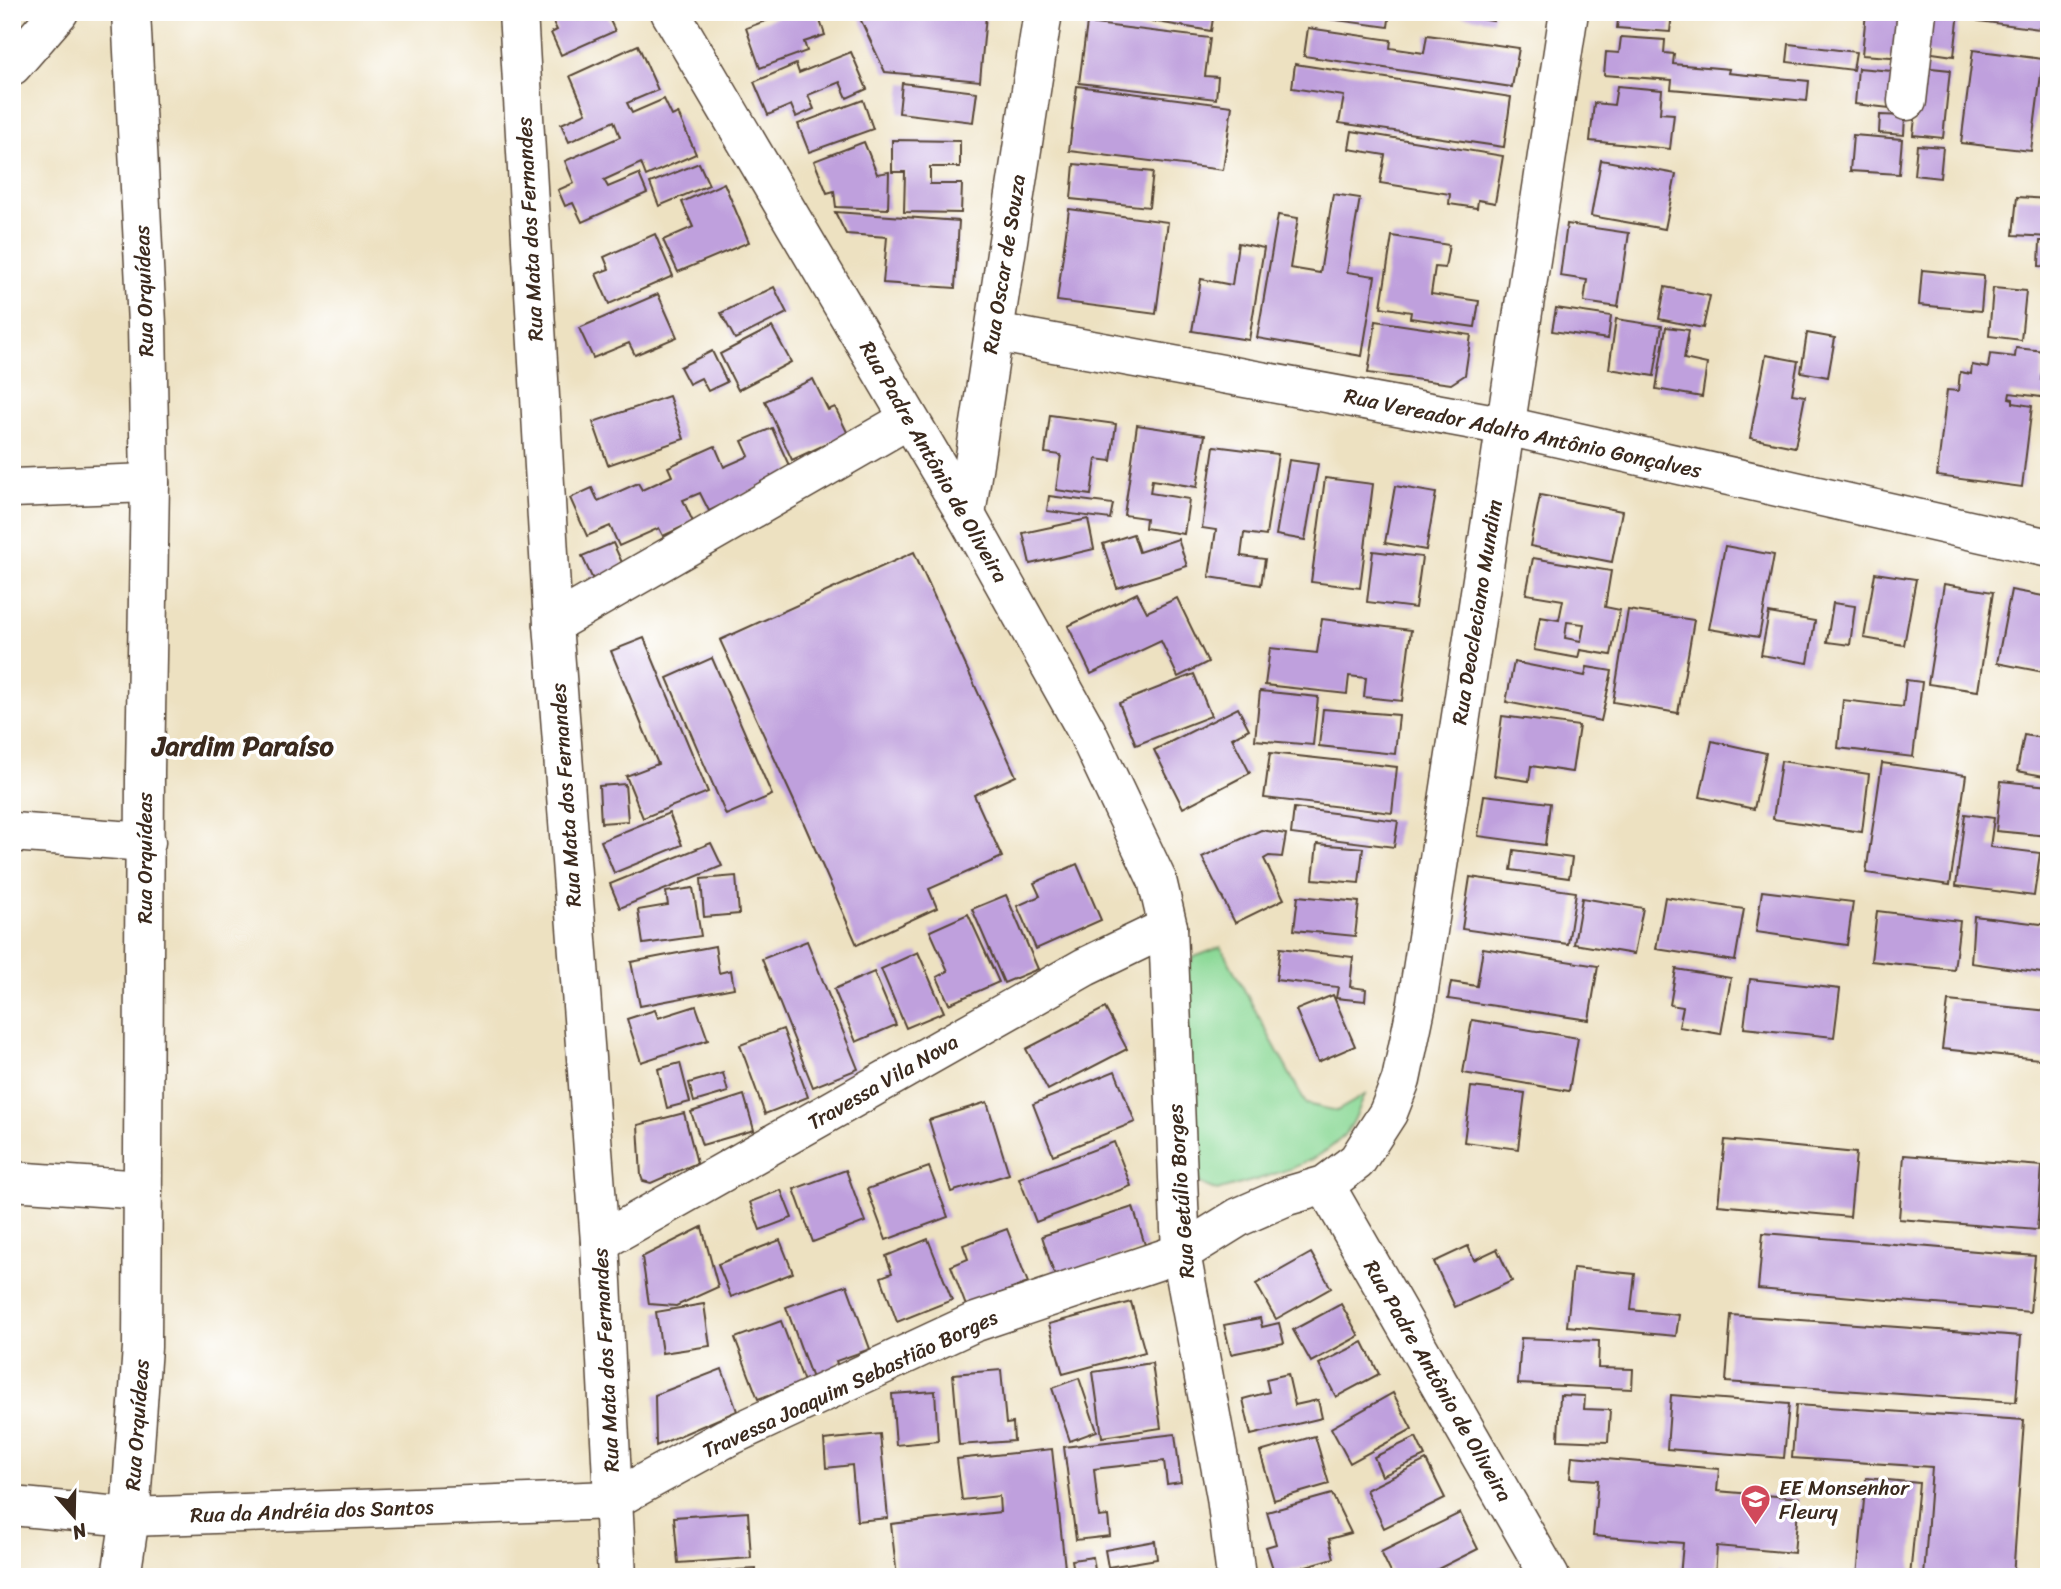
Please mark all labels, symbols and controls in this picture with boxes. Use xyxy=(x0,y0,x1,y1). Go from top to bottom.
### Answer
street label: Rua Mata dos Fernandes xyxy=(505,116,555,342)
street label: Rua Oscar de Souza xyxy=(971,171,1037,357)
street label: Rua Orquídeas xyxy=(123,224,165,357)
street label: Rua Padre Antônio de Oliveira xyxy=(849,334,1019,591)
street label: Rua Vereador Adalto Antônio Gonçalves xyxy=(1341,377,1705,490)
street label: Rua Deocleciano Mundim xyxy=(1440,497,1514,727)
street label: Rua Mata dos Fernandes xyxy=(539,681,593,908)
district label: Jardim Paraíso xyxy=(150,721,334,770)
street label: Rua Orquídeas xyxy=(126,792,164,924)
street label: Travessa Vila Nova xyxy=(800,1023,966,1141)
street label: Rua Getúlio Borges xyxy=(1156,1102,1206,1280)
street label: Rua Mata dos Fernandes xyxy=(581,1247,631,1473)
street label: Rua Padre Antônio de Oliveira xyxy=(1353,1253,1523,1510)
street label: Travessa Joaquim Sebastião Borges xyxy=(696,1298,1005,1469)
street label: Rua Orquídeas xyxy=(113,1358,161,1492)
place label: EE Monsenhor Fleury xyxy=(1779,1469,1910,1531)
north arrow xyxy=(38,1480,108,1550)
school or university icon: EE Monsenhor Fleury xyxy=(1739,1483,1773,1527)
street label: Rua da Andréia dos Santos xyxy=(190,1488,435,1534)
text: N xyxy=(67,1513,92,1550)

